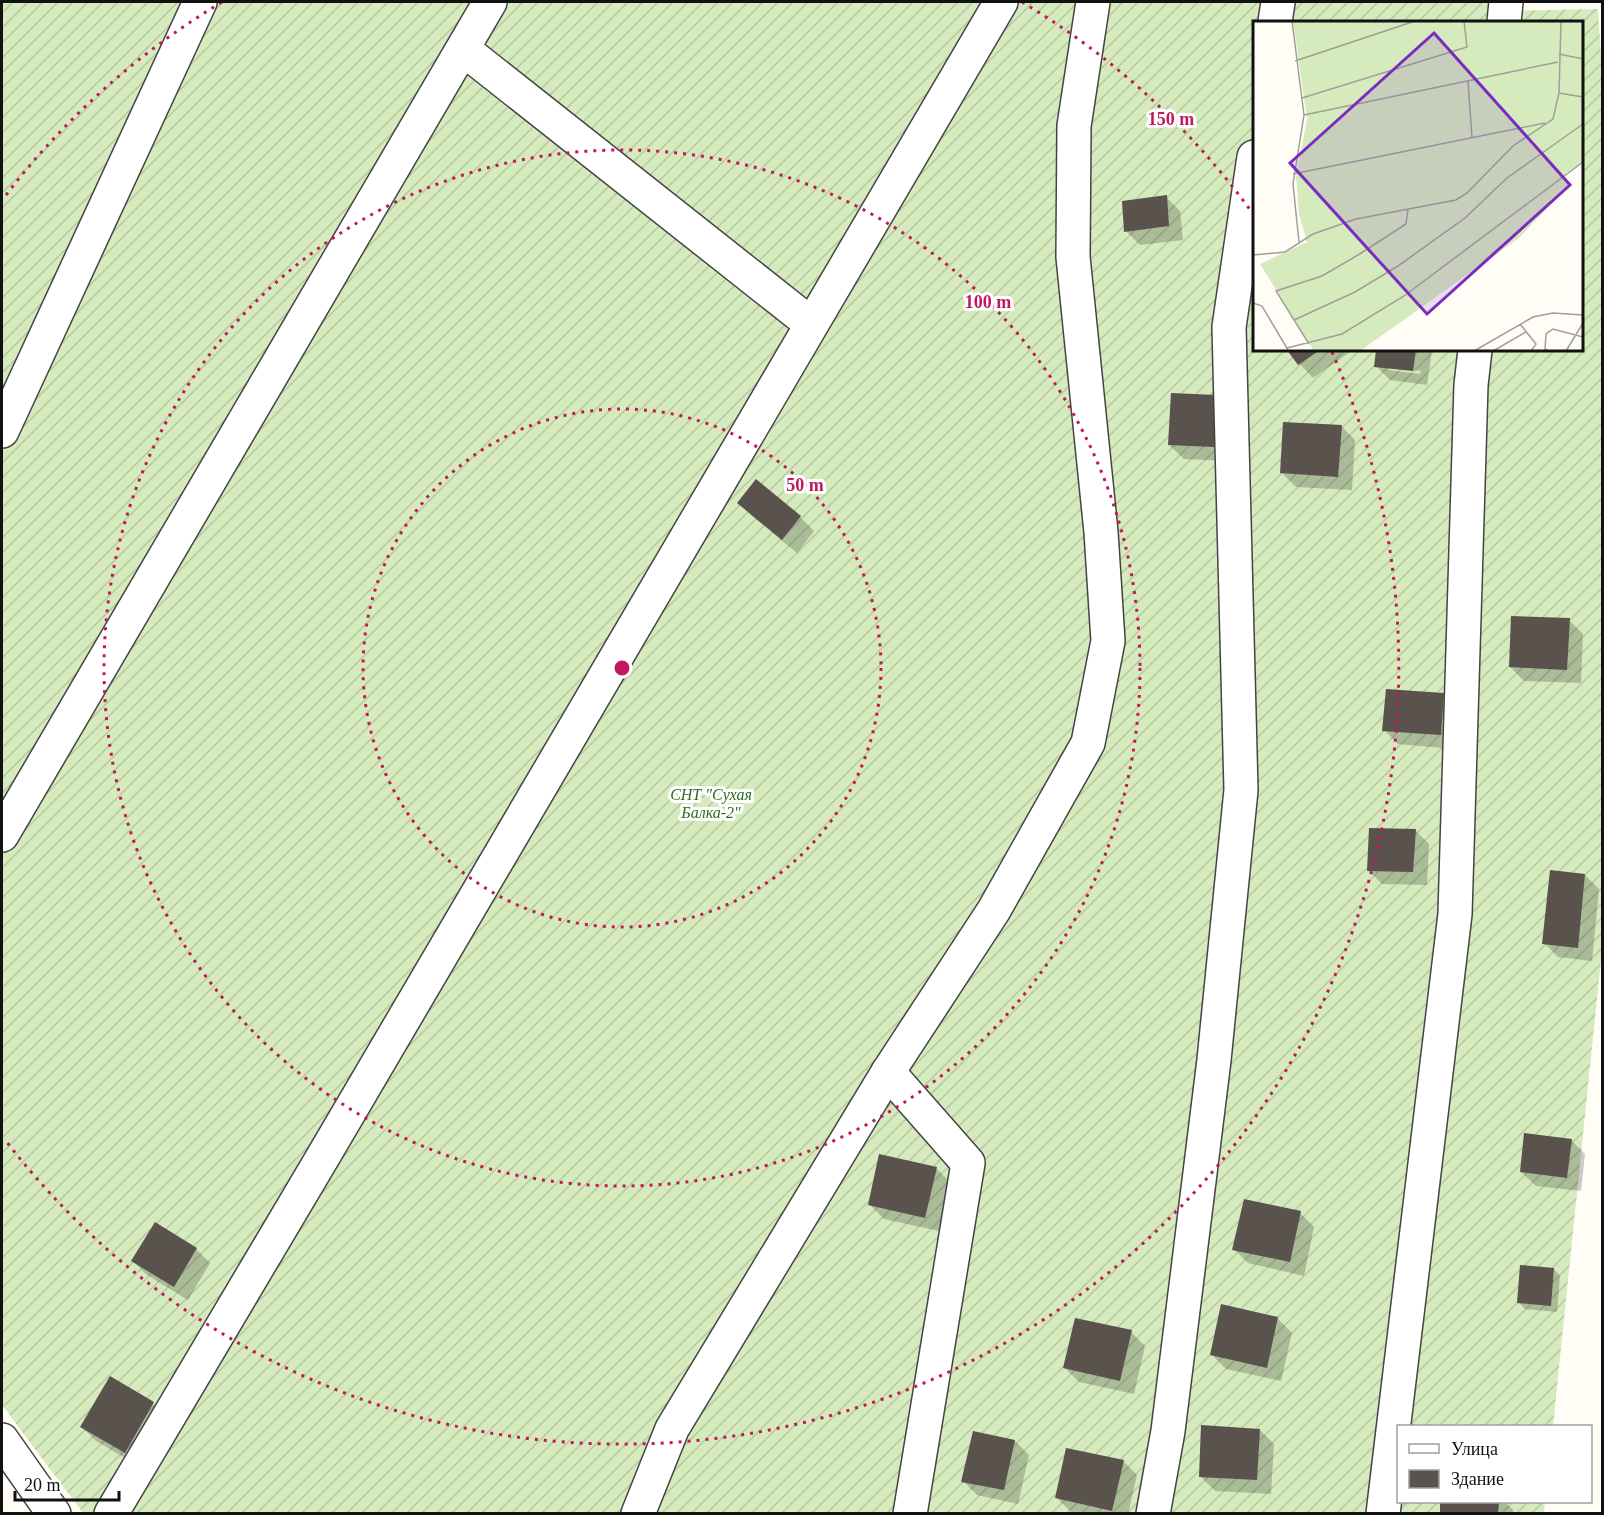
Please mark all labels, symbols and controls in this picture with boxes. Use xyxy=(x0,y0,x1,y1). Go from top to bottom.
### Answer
inset map xyxy=(1253,21,1583,351)
text: 150 m xyxy=(1148,109,1194,129)
text: 100 m xyxy=(965,292,1011,312)
text: 50 m xyxy=(786,475,824,495)
centre of rings xyxy=(612,658,632,678)
park label: СНТ "Сухая Балка-2" xyxy=(670,786,752,821)
legend xyxy=(1397,1425,1592,1503)
text: Улица xyxy=(1451,1439,1498,1459)
scale bar xyxy=(15,1464,118,1502)
text: Здание xyxy=(1451,1469,1504,1489)
text: 20 m xyxy=(24,1475,61,1495)

